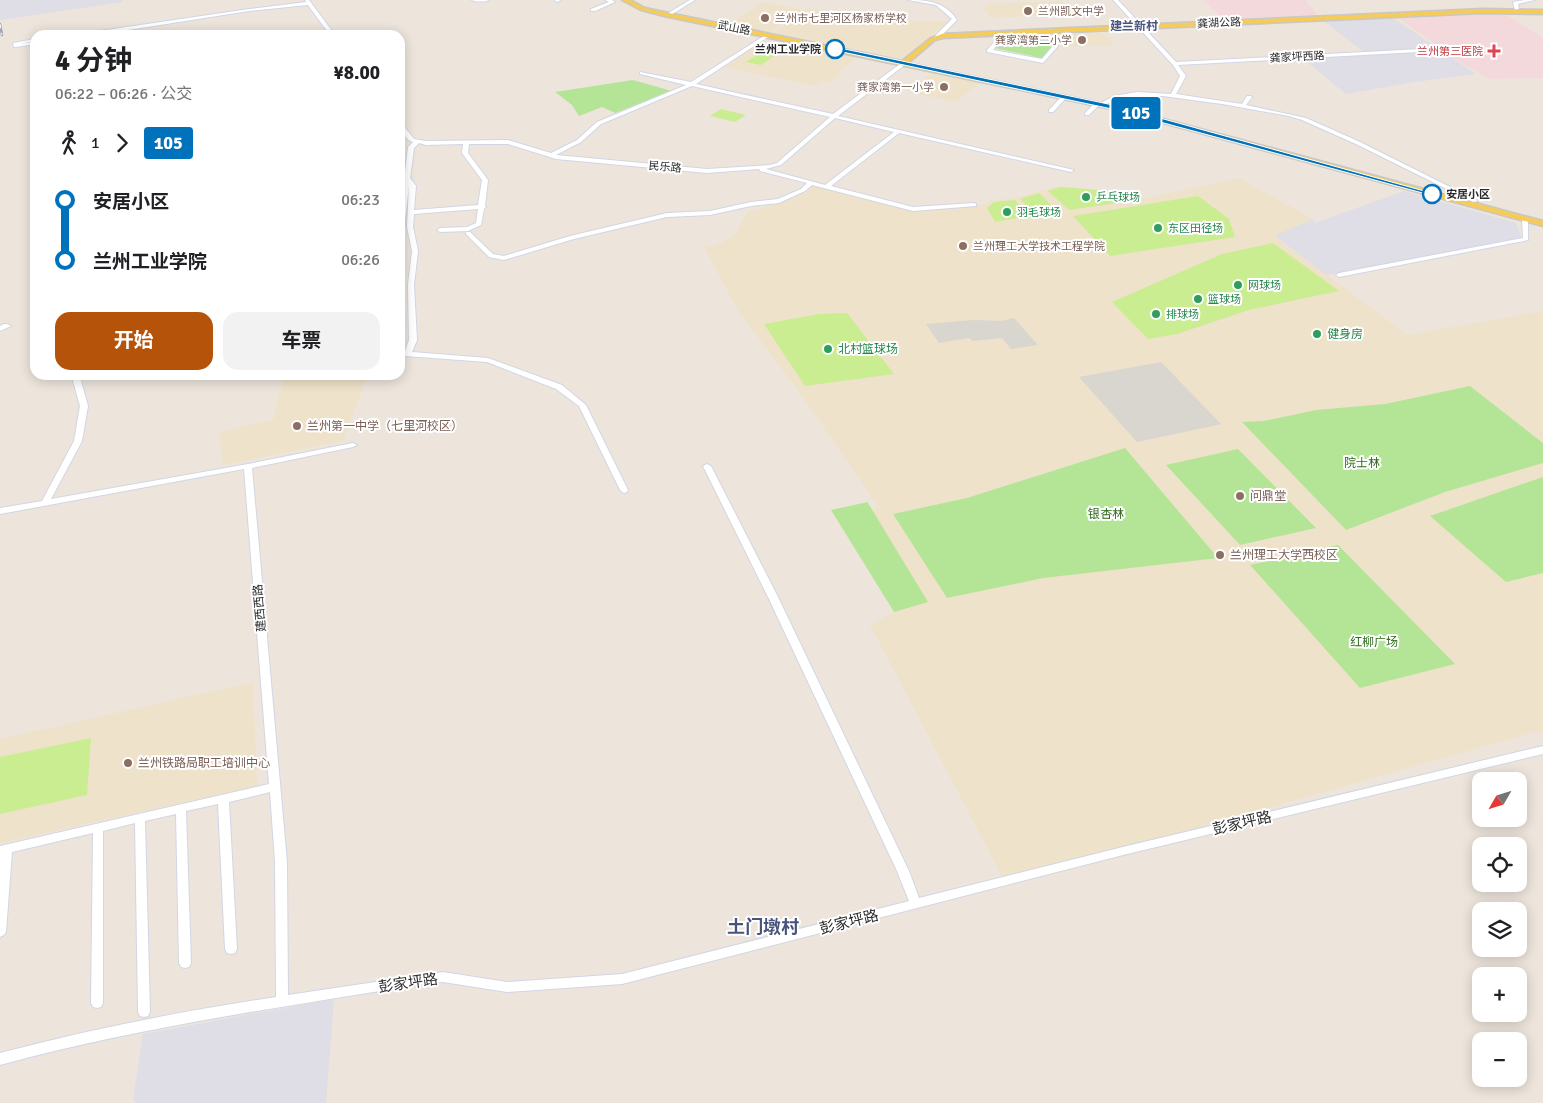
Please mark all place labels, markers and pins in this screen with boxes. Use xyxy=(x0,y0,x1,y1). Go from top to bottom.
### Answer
marker: 兰州凯文中学 xyxy=(1022,5,1034,17)
place label: 兰州凯文中学 xyxy=(1038,5,1104,18)
marker: 兰州市七里河区杨家桥学校 xyxy=(759,12,771,24)
place label: 兰州市七里河区杨家桥学校 xyxy=(775,12,907,25)
place label: 龚家湾第二小学 xyxy=(995,34,1072,47)
marker: 龚家湾第二小学 xyxy=(1076,34,1088,46)
marker: 兰州工业学院 xyxy=(825,39,845,59)
place label: 兰州工业学院 xyxy=(755,43,821,56)
marker: 兰州第三医院 xyxy=(1487,44,1501,58)
place label: 兰州第三医院 xyxy=(1417,45,1483,58)
place label: 龚家湾第一小学 xyxy=(857,81,934,94)
marker: 龚家湾第一小学 xyxy=(938,81,950,93)
marker: 安居小区 xyxy=(1422,184,1442,204)
place label: 安居小区 xyxy=(1446,188,1490,201)
marker: 乒乓球场 xyxy=(1080,191,1092,203)
place label: 乒乓球场 xyxy=(1096,191,1140,204)
marker: 羽毛球场 xyxy=(1001,206,1013,218)
place label: 羽毛球场 xyxy=(1017,206,1061,219)
marker: 东区田径场 xyxy=(1152,222,1164,234)
place label: 东区田径场 xyxy=(1168,222,1223,235)
marker: 兰州理工大学技术工程学院 xyxy=(957,240,969,252)
place label: 兰州理工大学技术工程学院 xyxy=(973,240,1105,253)
marker: 网球场 xyxy=(1232,279,1244,291)
place label: 网球场 xyxy=(1248,279,1281,292)
marker: 篮球场 xyxy=(1192,293,1204,305)
place label: 篮球场 xyxy=(1208,293,1241,306)
marker: 排球场 xyxy=(1150,308,1162,320)
place label: 排球场 xyxy=(1166,308,1199,321)
place label: 健身房 xyxy=(1327,327,1363,342)
marker: 健身房 xyxy=(1311,328,1323,340)
place label: 北村篮球场 xyxy=(838,342,898,357)
marker: 北村篮球场 xyxy=(822,343,834,355)
place label: 兰州第一中学（七里河校区） xyxy=(307,419,463,434)
marker: 兰州第一中学（七里河校区） xyxy=(291,420,303,432)
place label: 问鼎堂 xyxy=(1250,489,1286,504)
marker: 问鼎堂 xyxy=(1234,490,1246,502)
place label: 兰州理工大学西校区 xyxy=(1230,548,1338,563)
marker: 兰州理工大学西校区 xyxy=(1214,549,1226,561)
place label: 兰州铁路局职工培训中心 xyxy=(138,756,270,771)
marker: 兰州铁路局职工培训中心 xyxy=(122,757,134,769)

